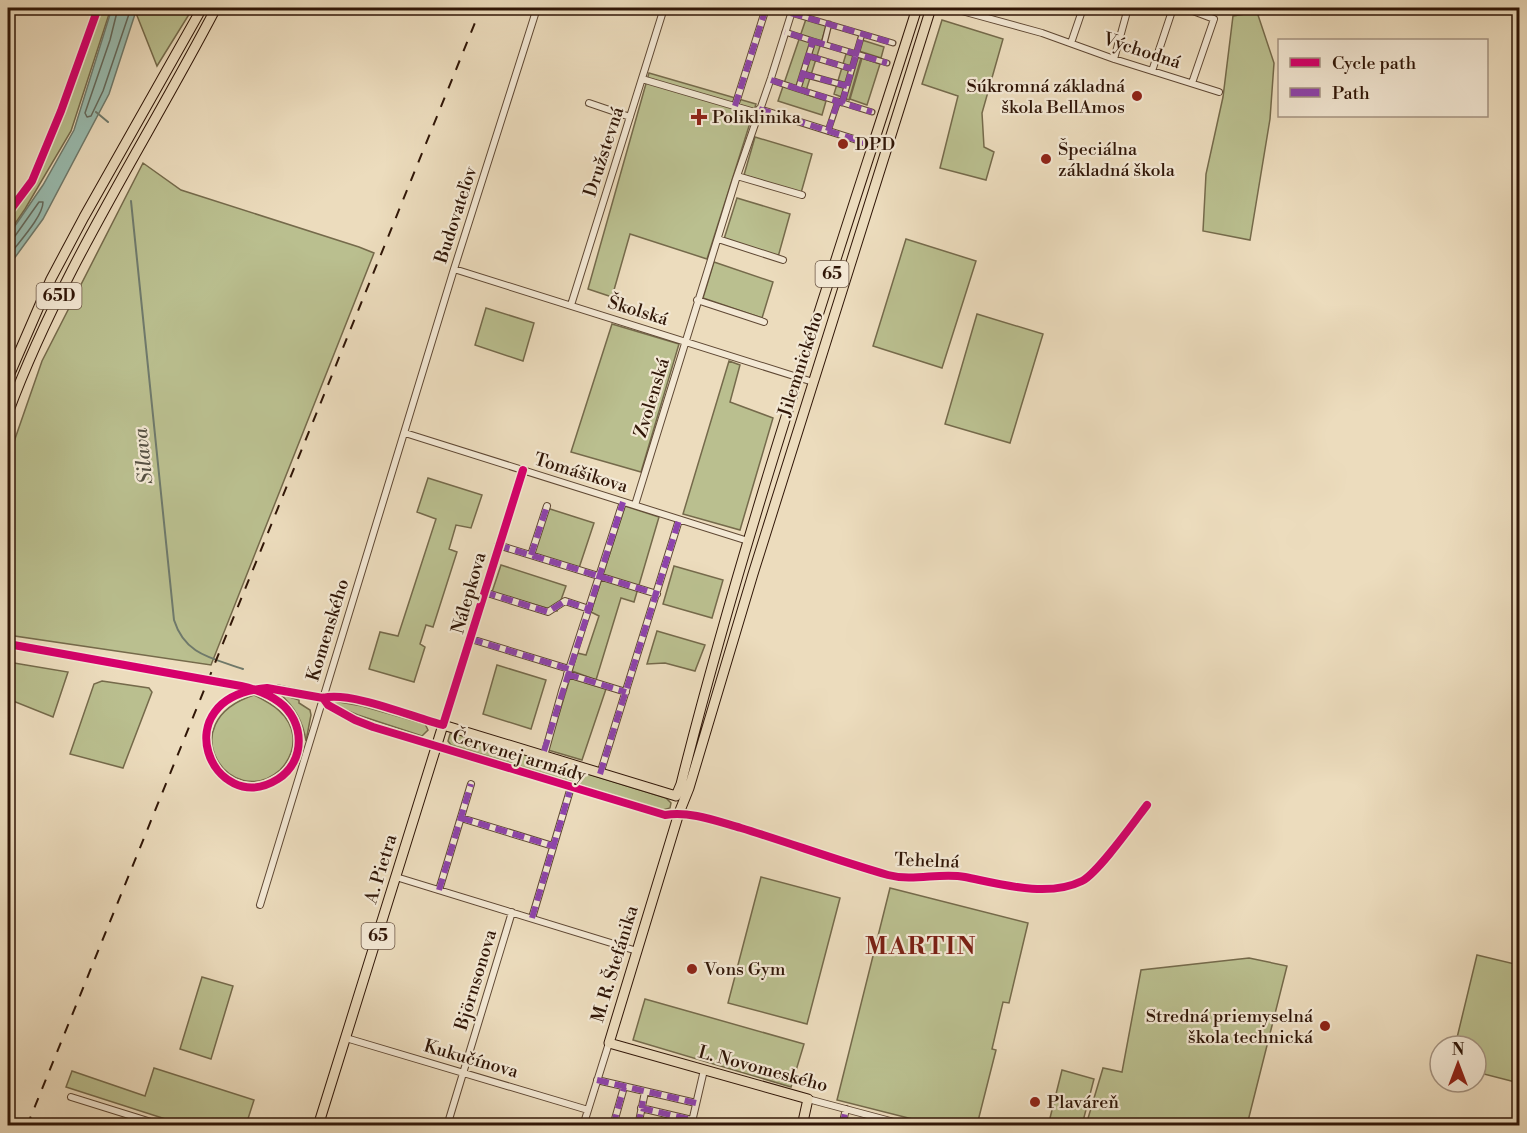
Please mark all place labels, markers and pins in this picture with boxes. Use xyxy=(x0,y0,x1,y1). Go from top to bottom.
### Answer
place label: Súkromná základná škola BellAmos xyxy=(966,75,1126,119)
marker: Súkromná základná škola BellAmos xyxy=(1130,89,1144,103)
place label: Poliklinika xyxy=(712,106,802,129)
marker: Poliklinika xyxy=(690,108,708,126)
place label: DPD xyxy=(855,133,895,156)
marker: DPD xyxy=(836,137,850,151)
place label: Špeciálna základná škola xyxy=(1058,138,1176,182)
marker: Špeciálna základná škola xyxy=(1039,152,1053,166)
place label: Vons Gym xyxy=(703,958,786,981)
marker: Vons Gym xyxy=(685,962,699,976)
place label: Stredná priemyselná škola technická xyxy=(1146,1005,1314,1049)
marker: Stredná priemyselná škola technická xyxy=(1318,1019,1332,1033)
place label: Plaváreň xyxy=(1047,1091,1119,1114)
marker: Plaváreň xyxy=(1028,1095,1042,1109)

